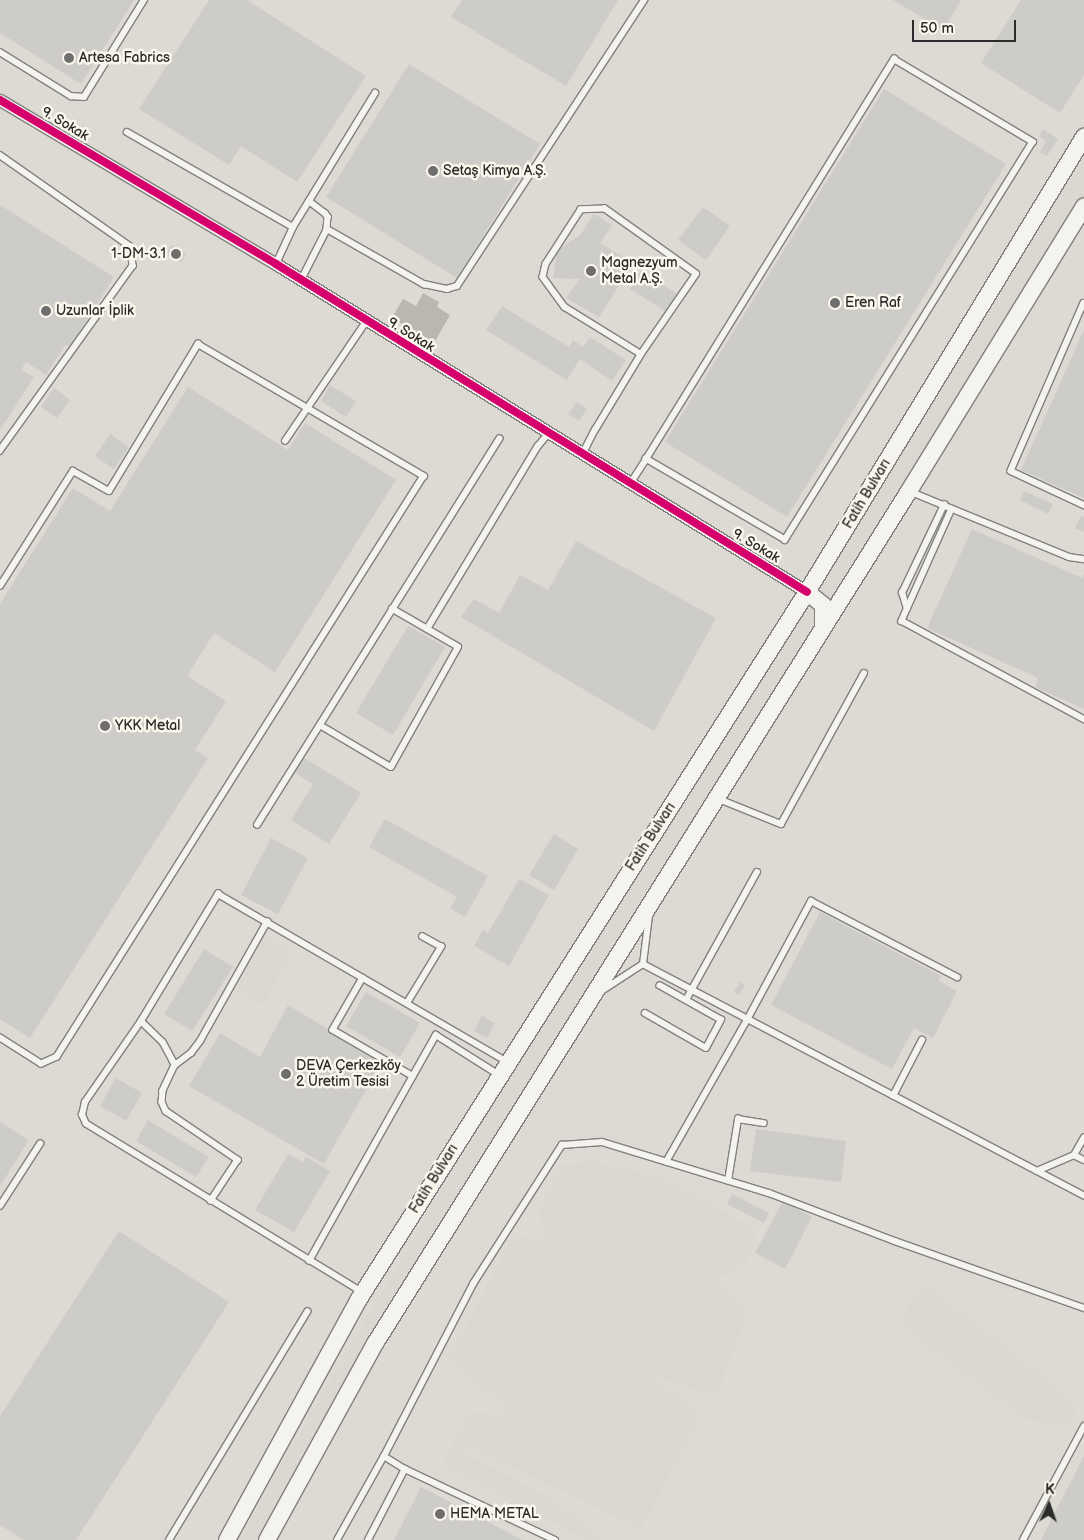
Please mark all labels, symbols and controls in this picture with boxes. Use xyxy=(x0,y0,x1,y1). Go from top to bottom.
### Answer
scale bar xyxy=(914,10,1018,42)
text: 50 m xyxy=(920,19,954,38)
place label: Artesa Fabrics xyxy=(79,50,170,66)
marker: Artesa Fabrics xyxy=(63,52,75,64)
street label: 9. Sokak xyxy=(38,103,92,145)
place label: Setaş Kimya A.Ş. xyxy=(443,163,546,179)
marker: Setaş Kimya A.Ş. xyxy=(427,165,439,177)
place label: 1-DM-3.1 xyxy=(111,246,166,262)
marker: 1-DM-3.1 xyxy=(170,248,182,260)
place label: Magnezyum Metal A.Ş. xyxy=(601,255,678,288)
marker: Magnezyum Metal A.Ş. xyxy=(585,265,597,277)
place label: Eren Raf xyxy=(845,295,901,311)
marker: Eren Raf xyxy=(829,297,841,309)
place label: Uzunlar İplik xyxy=(56,303,134,319)
marker: Uzunlar İplik xyxy=(40,305,52,317)
street label: 9. Sokak xyxy=(384,314,438,356)
street label: Fatih Bulvarı xyxy=(840,456,894,532)
street label: 9. Sokak xyxy=(729,525,783,567)
place label: YKK Metal xyxy=(115,718,180,734)
marker: YKK Metal xyxy=(99,720,111,732)
street label: Fatih Bulvarı xyxy=(623,800,679,874)
place label: DEVA Çerkezköy 2 Üretim Tesisi xyxy=(296,1058,401,1090)
marker: DEVA Çerkezköy 2 Üretim Tesisi xyxy=(280,1068,292,1080)
street label: Fatih Bulvarı xyxy=(406,1141,462,1217)
north arrow xyxy=(1024,1480,1074,1530)
text: K xyxy=(1045,1481,1055,1498)
place label: HEMA METAL xyxy=(450,1506,539,1522)
marker: HEMA METAL xyxy=(434,1508,446,1520)

